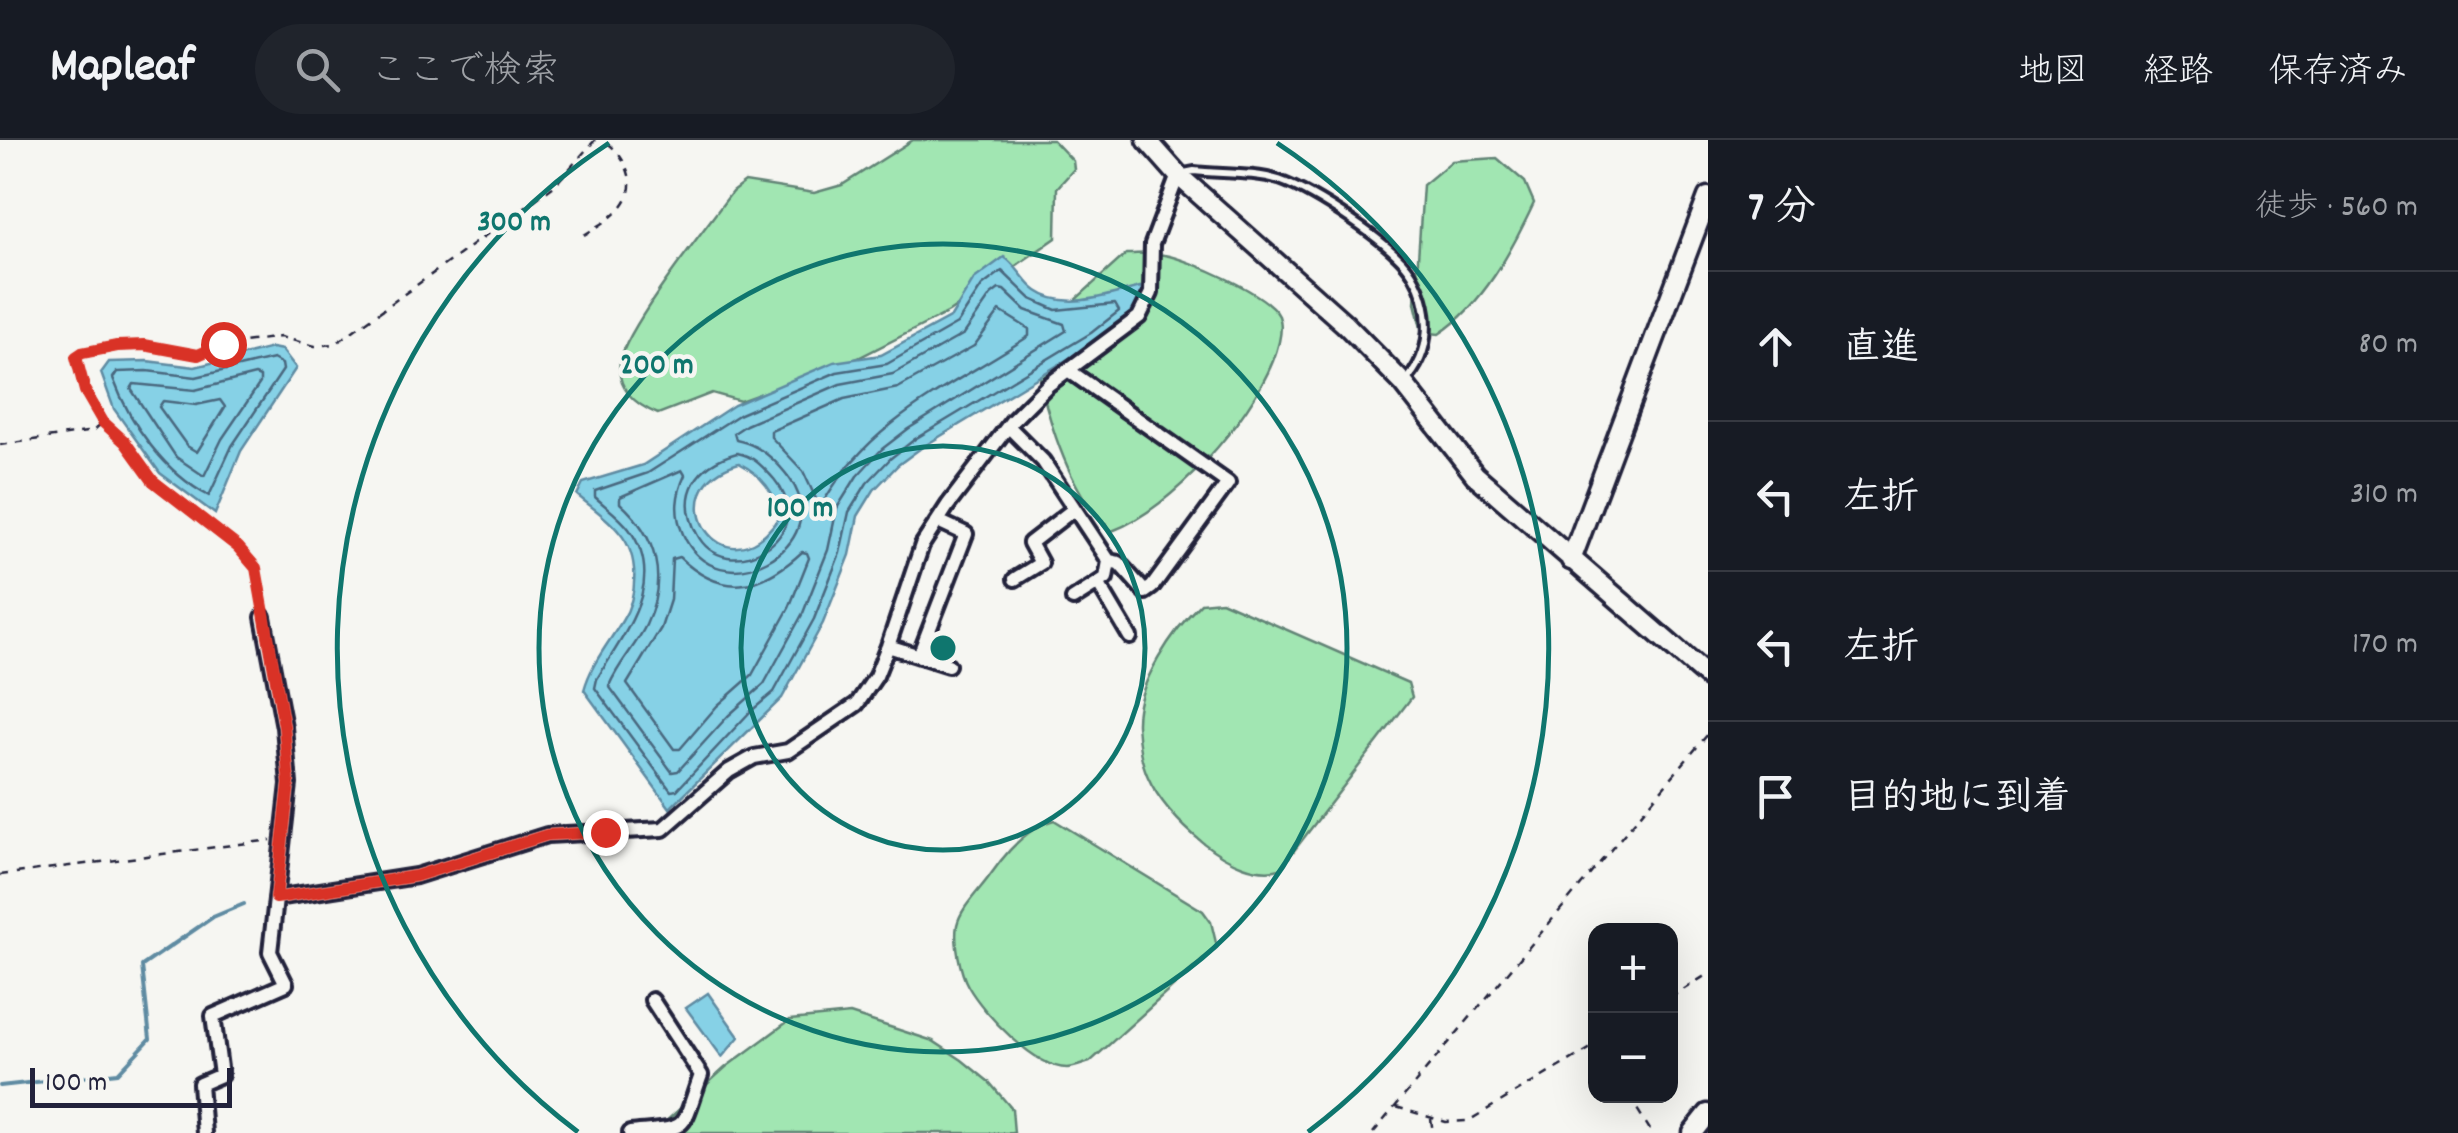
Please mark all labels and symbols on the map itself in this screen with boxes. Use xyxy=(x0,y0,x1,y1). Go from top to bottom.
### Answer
text: 300 m xyxy=(477,203,551,246)
route start xyxy=(201,322,247,368)
text: 200 m xyxy=(620,346,694,389)
text: 100 m xyxy=(767,489,833,532)
centre of rings xyxy=(925,630,961,666)
route end xyxy=(583,810,629,856)
scale bar xyxy=(30,1063,232,1108)

